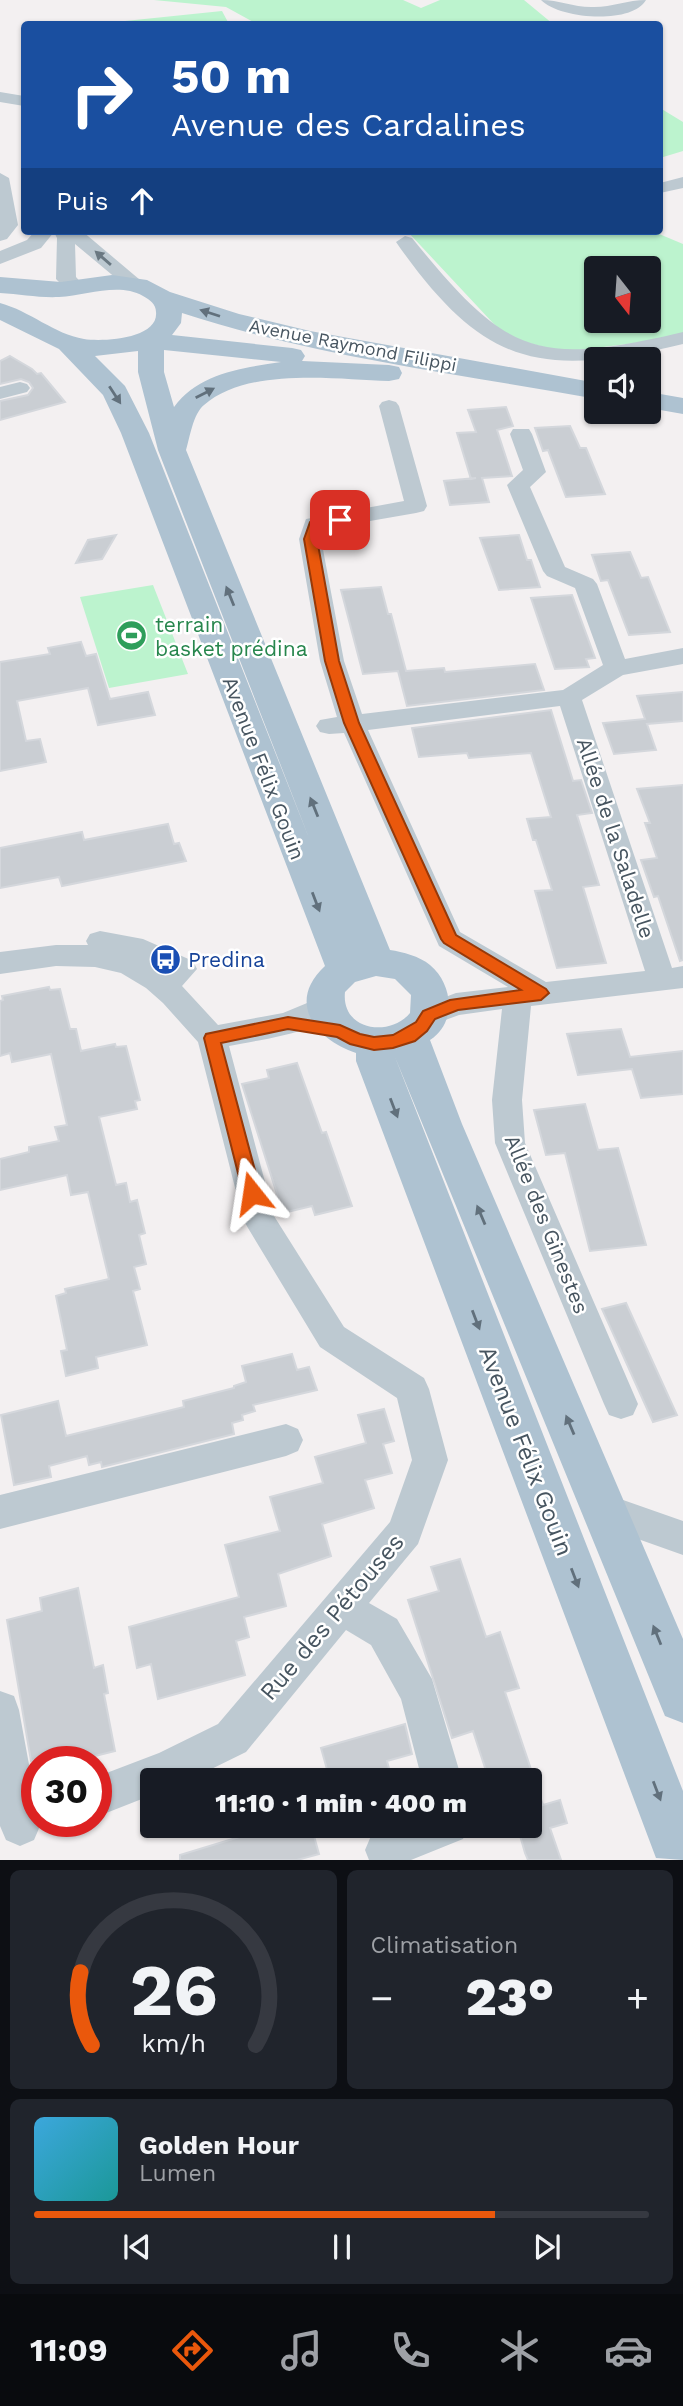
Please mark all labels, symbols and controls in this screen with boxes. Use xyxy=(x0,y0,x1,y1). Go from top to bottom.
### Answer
text: 50 m xyxy=(171,47,291,105)
icon: right xyxy=(56,49,147,140)
text: Avenue des Cardalines xyxy=(171,106,526,144)
icon: ahead xyxy=(123,182,161,220)
text: Puis xyxy=(56,186,109,216)
one-way arrow xyxy=(94,250,112,266)
north arrow xyxy=(584,256,662,332)
map controls xyxy=(584,256,661,424)
one-way arrow xyxy=(199,307,220,318)
street label: Avenue Raymond Filippi xyxy=(248,315,458,375)
button: sound xyxy=(584,347,661,424)
one-way arrow xyxy=(109,385,122,405)
one-way arrow xyxy=(195,388,215,400)
pin xyxy=(310,490,370,550)
icon: arrive xyxy=(321,501,359,539)
one-way arrow xyxy=(225,585,236,606)
place label: terrain basket prédina xyxy=(155,612,308,661)
sports icon: terrain basket prédina xyxy=(115,619,149,653)
street label: Avenue Félix Gouin xyxy=(217,673,311,863)
street label: Allée de la Saladelle xyxy=(572,735,660,941)
one-way arrow xyxy=(309,797,320,818)
one-way arrow xyxy=(311,892,322,913)
bus stop icon: Predina xyxy=(148,942,182,976)
place label: Predina xyxy=(188,947,265,972)
one-way arrow xyxy=(388,1098,399,1119)
street label: Allée des Ginestes xyxy=(500,1131,594,1317)
position arrow xyxy=(215,1156,289,1230)
one-way arrow xyxy=(475,1205,486,1226)
one-way arrow xyxy=(470,1310,481,1331)
street label: Avenue Félix Gouin xyxy=(473,1342,579,1560)
one-way arrow xyxy=(564,1415,576,1435)
street label: Rue des Pétouses xyxy=(254,1528,410,1706)
one-way arrow xyxy=(570,1568,581,1589)
one-way arrow xyxy=(651,1625,663,1645)
speed limit sign: 30 xyxy=(21,1746,112,1837)
one-way arrow xyxy=(652,1780,663,1801)
text: 11:10 · 1 min · 400 m xyxy=(215,1788,467,1818)
text: Climatisation xyxy=(371,1932,518,1959)
text: 26 xyxy=(129,1948,217,2034)
text: 23° xyxy=(465,1967,554,2028)
text: − xyxy=(371,1976,393,2020)
text: + xyxy=(626,1976,649,2020)
text: km/h xyxy=(141,2029,205,2058)
text: Golden Hour xyxy=(139,2130,299,2160)
text: Lumen xyxy=(139,2160,216,2187)
icon: previous xyxy=(118,2228,156,2266)
icon: pause xyxy=(323,2228,361,2266)
icon: next xyxy=(528,2228,566,2266)
icon: directions xyxy=(168,2326,217,2375)
icon: music xyxy=(277,2326,326,2375)
icon: phone xyxy=(386,2326,435,2375)
icon: climate xyxy=(495,2326,544,2375)
icon: car xyxy=(604,2326,653,2375)
text: 11:09 xyxy=(30,2331,108,2369)

